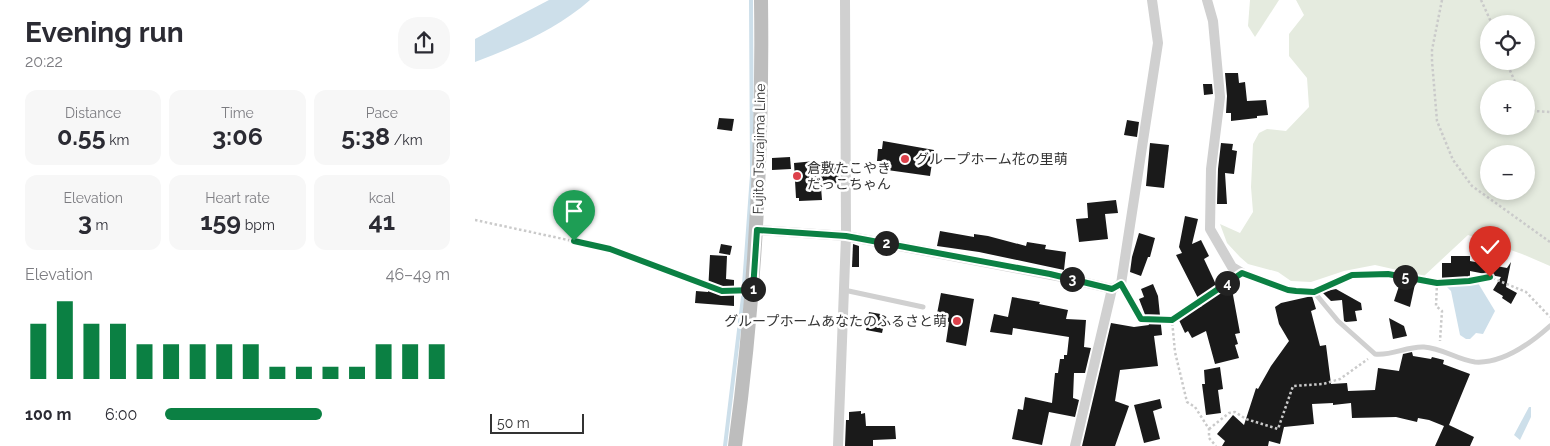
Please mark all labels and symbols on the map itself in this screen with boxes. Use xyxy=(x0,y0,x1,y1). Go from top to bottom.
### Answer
street label: Fujito Tsurajima Line xyxy=(750,83,768,215)
place label: グループホーム花の里萌 xyxy=(915,151,1068,167)
marker: グループホーム花の里萌 xyxy=(899,153,911,165)
place label: 倉敷たこやき だっこちゃん xyxy=(807,160,891,192)
marker: 倉敷たこやき だっこちゃん xyxy=(791,170,803,182)
pin xyxy=(553,190,595,241)
pin xyxy=(1469,226,1511,277)
pin: 2 xyxy=(873,230,899,256)
pin: 5 xyxy=(1393,264,1417,290)
pin: 3 xyxy=(1059,266,1085,292)
pin: 4 xyxy=(1215,270,1239,296)
pin: 1 xyxy=(741,276,765,302)
place label: グループホームあなたのふるさと萌 xyxy=(724,313,947,329)
marker: グループホームあなたのふるさと萌 xyxy=(951,315,963,327)
scale bar xyxy=(490,411,584,434)

